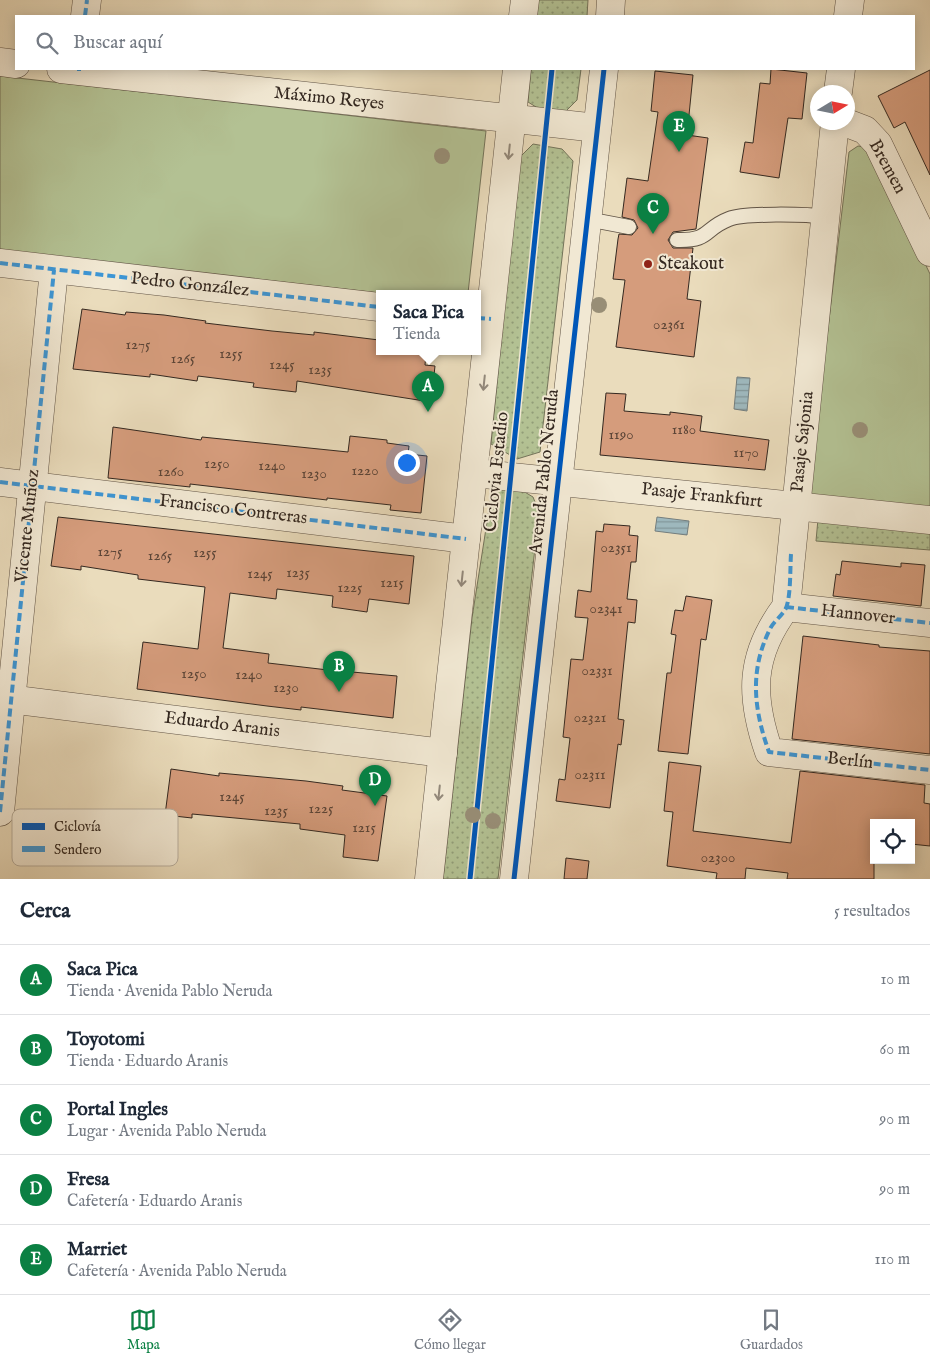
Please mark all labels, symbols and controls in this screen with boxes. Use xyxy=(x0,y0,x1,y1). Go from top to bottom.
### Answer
search box xyxy=(15,15,915,70)
icon: search xyxy=(33,29,61,57)
text: Buscar aquí xyxy=(73,31,162,55)
street label: Máximo Reyes xyxy=(273,82,385,116)
north arrow xyxy=(810,85,855,130)
pin: E xyxy=(663,111,695,152)
street label: Bremen xyxy=(863,136,911,199)
one-way arrow xyxy=(504,144,514,160)
pin: C xyxy=(637,193,669,234)
place label: Steakout xyxy=(658,253,724,276)
marker: Steakout xyxy=(642,258,654,270)
street label: Pedro González xyxy=(129,267,251,303)
popup xyxy=(376,290,481,355)
text: Saca Pica xyxy=(393,301,464,325)
house number: 02361 xyxy=(653,315,685,334)
text: Tienda xyxy=(393,325,440,345)
house number: 1275 xyxy=(126,335,151,354)
house number: 1255 xyxy=(219,344,243,363)
house number: 1265 xyxy=(171,349,196,368)
house number: 1245 xyxy=(269,355,295,374)
house number: 1235 xyxy=(308,360,332,379)
pin: A xyxy=(412,371,444,412)
one-way arrow xyxy=(479,375,488,391)
street label: Avenida Pablo Neruda xyxy=(525,388,565,557)
street label: Pasaje Sajonia xyxy=(786,390,820,494)
street label: Ciclovia Estadio xyxy=(479,410,515,533)
house number: 1180 xyxy=(672,420,696,439)
house number: 1190 xyxy=(608,425,634,444)
house number: 1170 xyxy=(733,443,759,462)
your location xyxy=(394,450,420,476)
house number: 1250 xyxy=(204,454,230,473)
house number: 1240 xyxy=(258,456,286,475)
house number: 1220 xyxy=(351,461,379,480)
house number: 1260 xyxy=(158,462,184,481)
house number: 1230 xyxy=(301,464,327,483)
street label: Vicente Muñoz xyxy=(10,468,45,585)
street label: Pasaje Frankfurt xyxy=(640,478,764,514)
street label: Francisco Contreras xyxy=(158,489,308,531)
house number: 02351 xyxy=(600,538,632,557)
house number: 1275 xyxy=(98,542,123,561)
house number: 1255 xyxy=(193,543,217,562)
house number: 1265 xyxy=(148,546,173,565)
house number: 1235 xyxy=(286,563,310,582)
house number: 1245 xyxy=(247,564,273,583)
one-way arrow xyxy=(457,571,467,587)
house number: 1215 xyxy=(380,573,404,592)
house number: 1225 xyxy=(337,578,363,597)
house number: 02341 xyxy=(590,599,622,618)
street label: Hannover xyxy=(820,600,897,630)
pin: B xyxy=(323,651,355,692)
house number: 02331 xyxy=(581,661,613,680)
house number: 1250 xyxy=(181,664,207,683)
house number: 1240 xyxy=(235,665,263,684)
house number: 1230 xyxy=(273,678,299,697)
street label: Eduardo Aranis xyxy=(163,706,281,744)
house number: 02321 xyxy=(574,708,606,727)
street label: Berlín xyxy=(826,747,875,775)
pin: D xyxy=(359,765,391,806)
house number: 02311 xyxy=(574,765,606,784)
one-way arrow xyxy=(434,785,444,801)
house number: 1245 xyxy=(219,787,245,806)
house number: 1225 xyxy=(308,799,334,818)
house number: 1235 xyxy=(264,801,288,820)
legend xyxy=(12,809,178,866)
text: Ciclovía xyxy=(54,818,102,836)
house number: 1215 xyxy=(352,818,376,837)
map controls xyxy=(870,819,915,864)
button: locate xyxy=(870,819,915,864)
text: Sendero xyxy=(54,841,102,859)
house number: 02300 xyxy=(701,848,735,867)
text: Cerca xyxy=(20,898,70,925)
text: 5 resultados xyxy=(834,902,910,922)
text: Saca Pica xyxy=(67,958,138,982)
text: A xyxy=(31,970,41,990)
text: 10 m xyxy=(880,970,910,990)
text: Tienda · Avenida Pablo Neruda xyxy=(67,982,273,1002)
text: Toyotomi xyxy=(67,1028,145,1052)
text: B xyxy=(31,1040,41,1060)
text: 60 m xyxy=(880,1040,910,1060)
text: Tienda · Eduardo Aranis xyxy=(67,1052,228,1072)
text: Portal Ingles xyxy=(67,1098,168,1122)
text: C xyxy=(30,1110,42,1130)
text: 90 m xyxy=(879,1110,910,1130)
text: Lugar · Avenida Pablo Neruda xyxy=(67,1122,267,1142)
text: Fresa xyxy=(67,1168,109,1192)
text: D xyxy=(30,1180,42,1200)
text: 90 m xyxy=(879,1180,910,1200)
text: Cafetería · Eduardo Aranis xyxy=(67,1192,242,1212)
text: Marriet xyxy=(67,1238,127,1262)
text: E xyxy=(30,1250,42,1270)
text: 110 m xyxy=(874,1250,910,1270)
text: Cafetería · Avenida Pablo Neruda xyxy=(67,1262,287,1282)
tab: Mapa xyxy=(127,1306,160,1354)
tab: Cómo llegar xyxy=(414,1306,486,1354)
tab: Guardados xyxy=(740,1306,803,1354)

